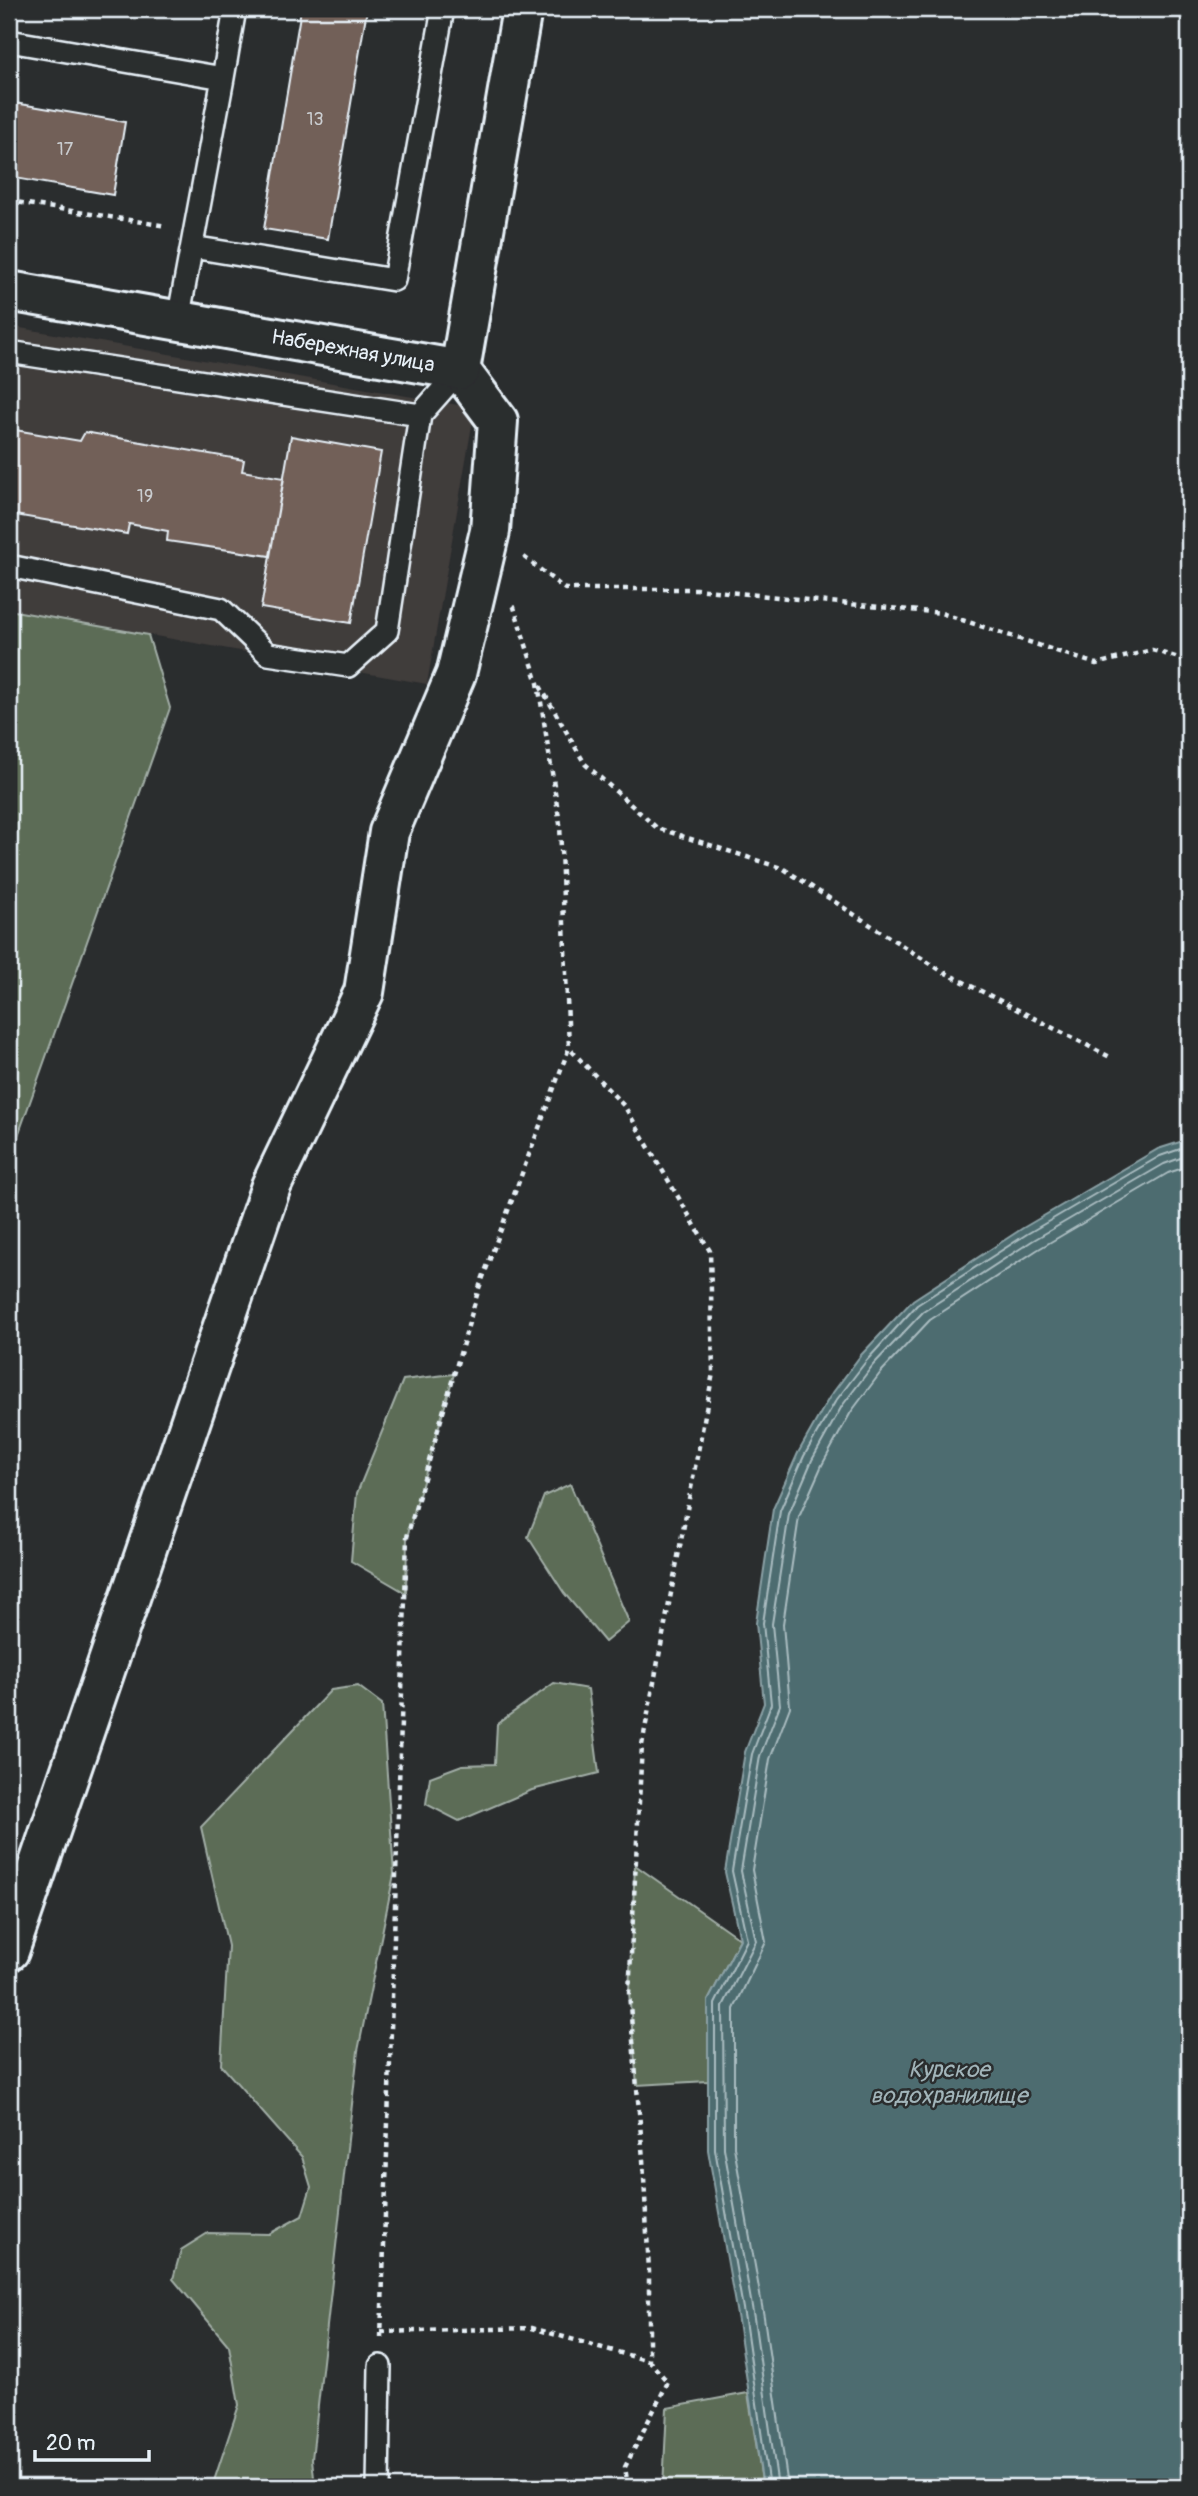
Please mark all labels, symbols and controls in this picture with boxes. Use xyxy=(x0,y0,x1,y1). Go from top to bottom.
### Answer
house number: 13 xyxy=(306,108,324,131)
house number: 17 xyxy=(57,138,74,161)
street label: Набережная улица xyxy=(269,323,437,379)
house number: 19 xyxy=(137,485,153,508)
water label: Курское водохранилище xyxy=(871,2055,1030,2110)
scale bar xyxy=(35,2419,149,2463)
text: 20 m xyxy=(46,2430,95,2457)

